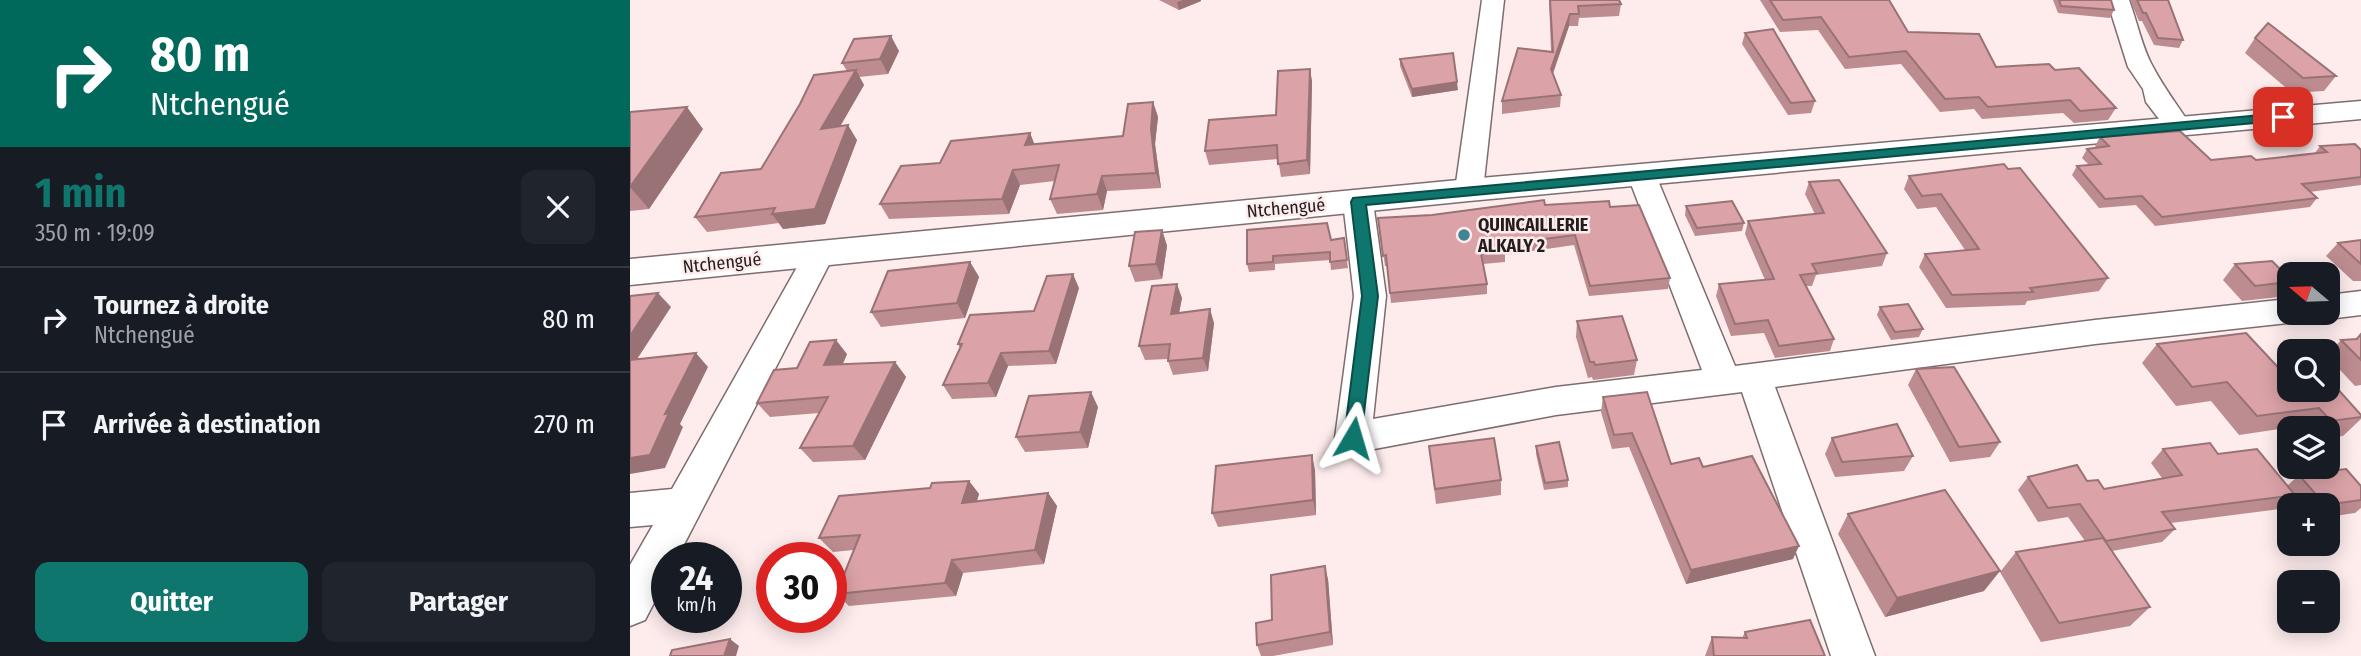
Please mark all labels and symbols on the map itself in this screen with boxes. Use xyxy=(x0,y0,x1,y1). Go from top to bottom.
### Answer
pin xyxy=(2253,87,2313,147)
street label: Ntchengué xyxy=(1246,194,1326,222)
place label: QUINCAILLERIE ALKALY 2 xyxy=(1477,214,1589,257)
marker: QUINCAILLERIE ALKALY 2 xyxy=(1456,227,1472,243)
street label: Ntchengué xyxy=(682,248,762,278)
north arrow xyxy=(2277,262,2340,326)
position arrow xyxy=(1316,401,1390,475)
speed limit sign: 30 xyxy=(756,542,847,633)

